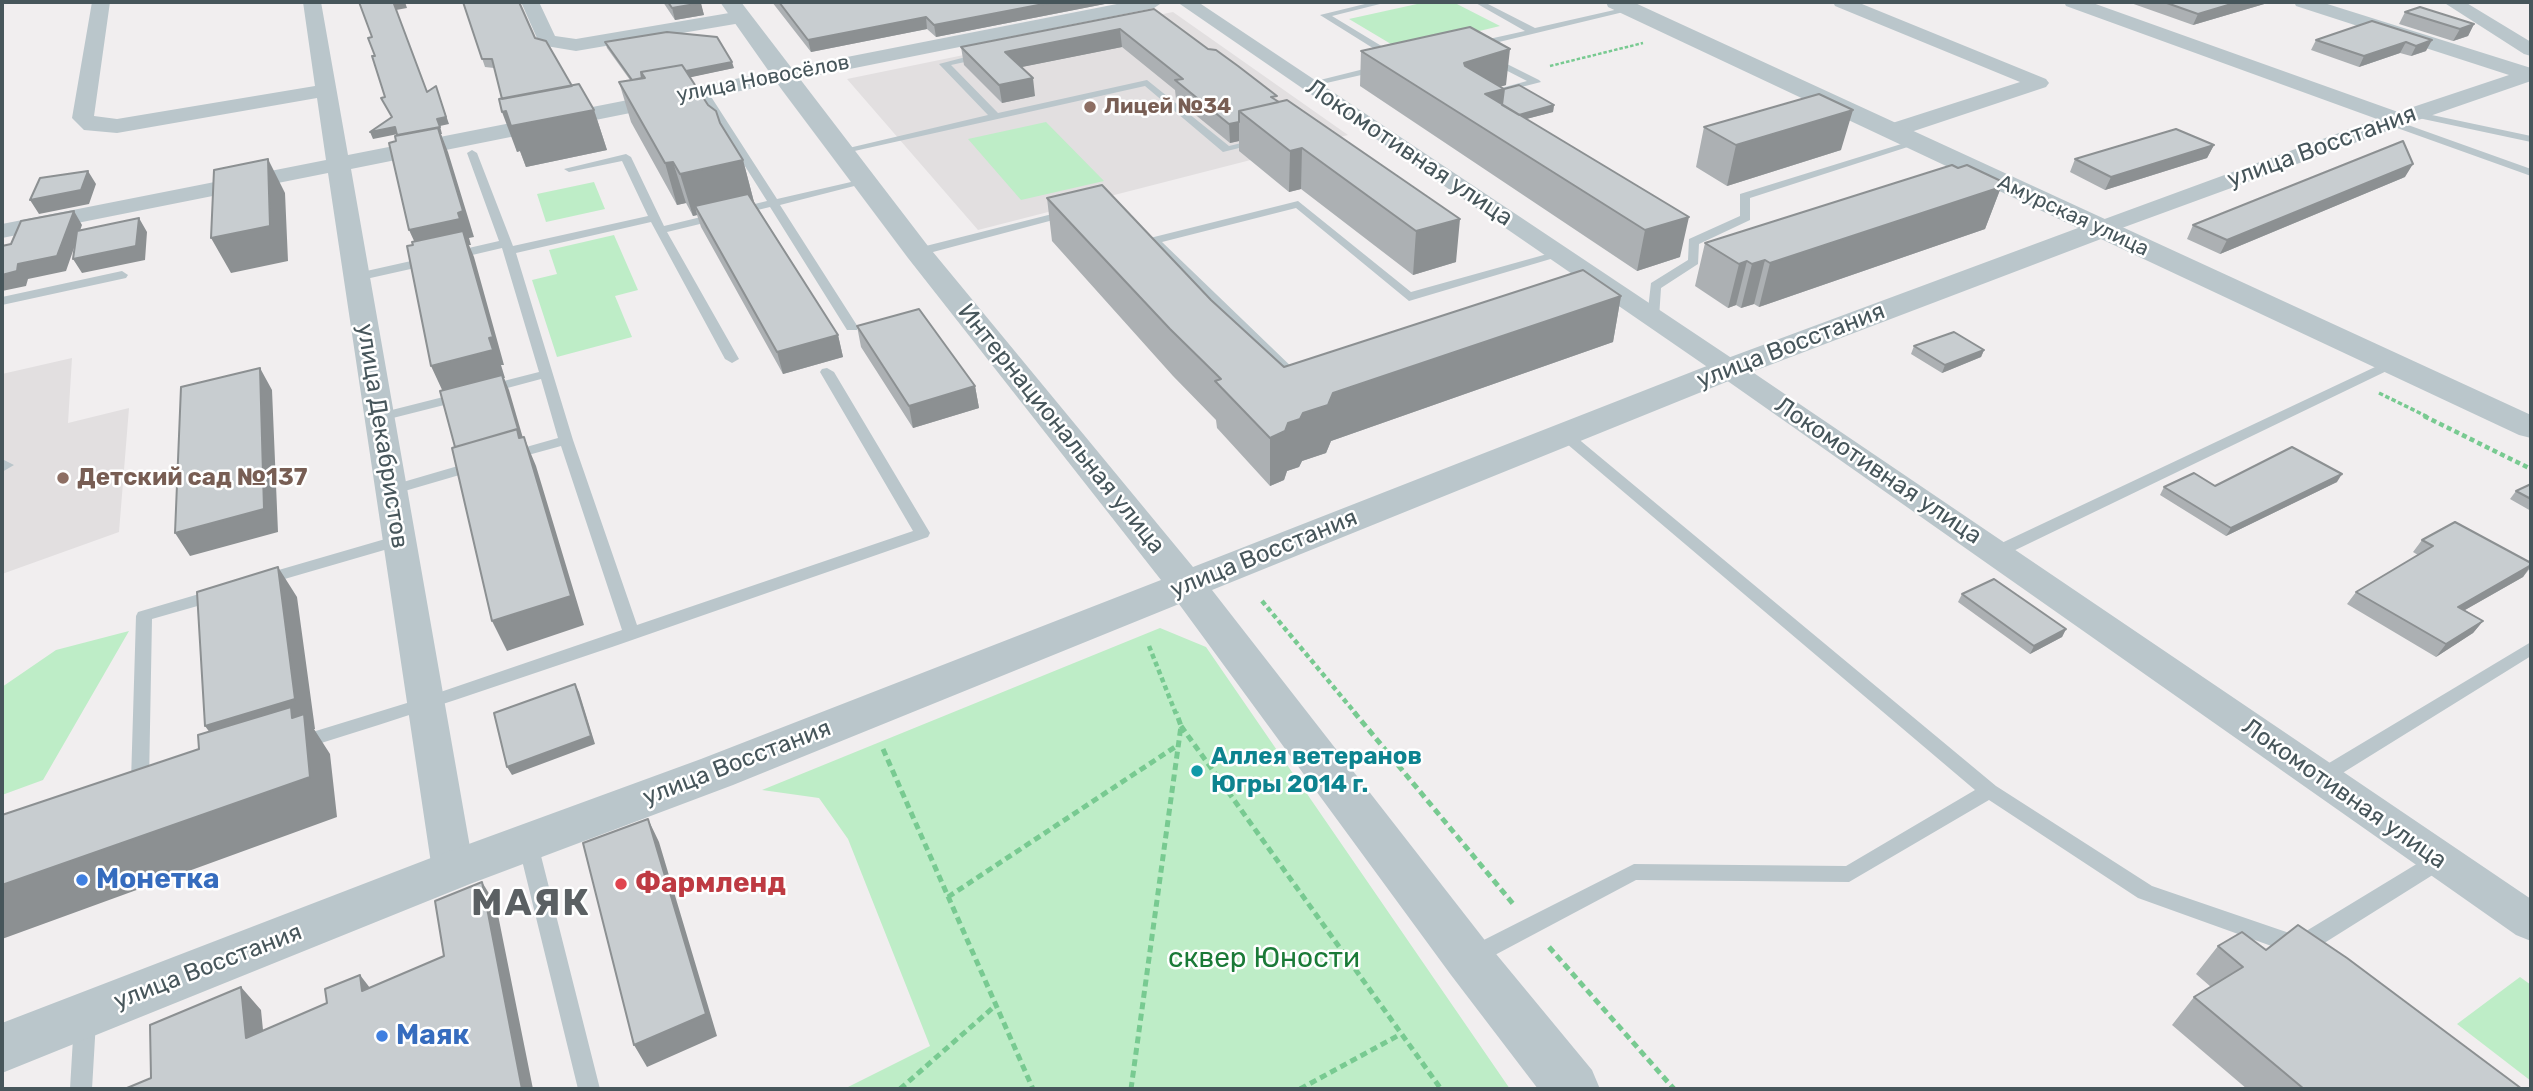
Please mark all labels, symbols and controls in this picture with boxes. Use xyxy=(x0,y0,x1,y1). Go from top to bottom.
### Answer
street label: улица Новосёлов xyxy=(674,50,852,108)
street label: Локомотивная улица xyxy=(1300,73,1518,233)
place label: Лицей №34 xyxy=(1104,94,1231,120)
marker: Лицей №34 xyxy=(1082,99,1098,115)
street label: улица Восстания xyxy=(2224,99,2420,195)
street label: Амурская улица xyxy=(1993,170,2153,262)
street label: улица Восстания xyxy=(1693,297,1889,395)
street label: Интернациональная улица xyxy=(951,298,1171,560)
street label: улица Декабристов xyxy=(350,322,414,550)
street label: Локомотивная улица xyxy=(1769,391,1987,551)
place label: Детский сад №137 xyxy=(77,464,308,492)
marker: Детский сад №137 xyxy=(55,470,71,486)
street label: улица Восстания xyxy=(1166,503,1362,605)
street label: Локомотивная улица xyxy=(2236,712,2452,876)
street label: улица Восстания xyxy=(639,714,835,812)
place label: Аллея ветеранов Югры 2014 г. xyxy=(1211,743,1422,799)
marker: Аллея ветеранов Югры 2014 г. xyxy=(1189,763,1205,779)
place label: Монетка xyxy=(96,863,220,897)
place label: Фармленд xyxy=(635,867,786,901)
marker: Монетка xyxy=(74,872,90,888)
marker: Фармленд xyxy=(613,876,629,892)
district label: МАЯК xyxy=(472,881,590,927)
street label: улица Восстания xyxy=(110,918,306,1016)
park label: сквер Юности xyxy=(1168,942,1360,976)
place label: Маяк xyxy=(396,1019,470,1053)
marker: Маяк xyxy=(374,1028,390,1044)

